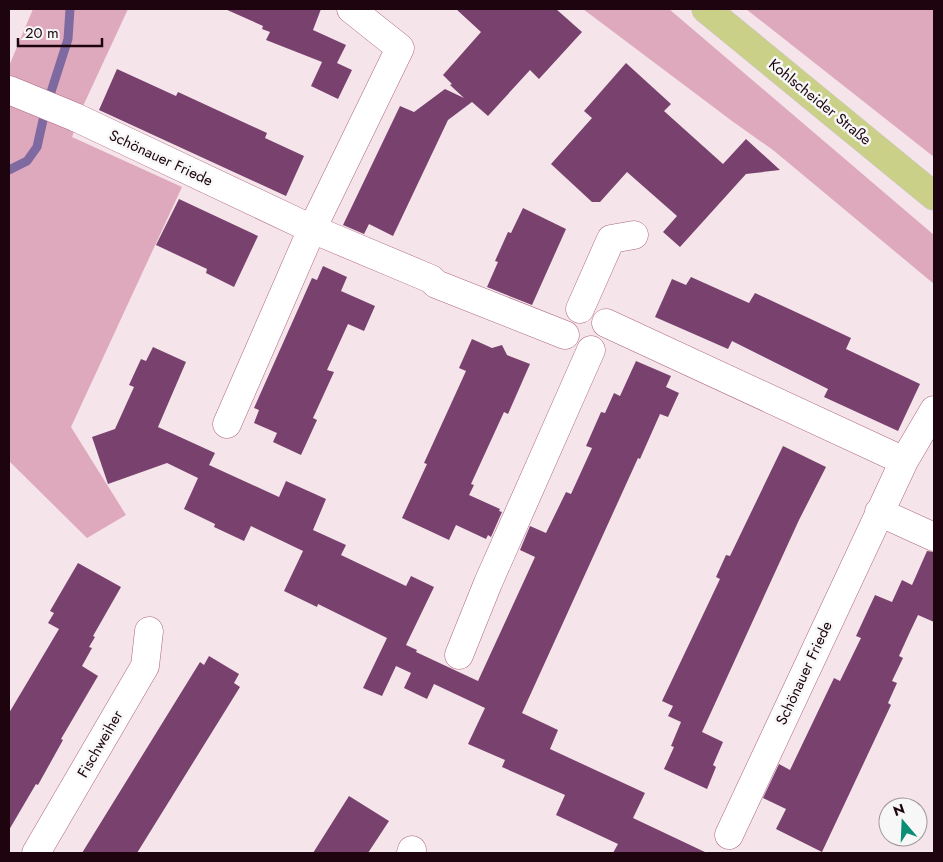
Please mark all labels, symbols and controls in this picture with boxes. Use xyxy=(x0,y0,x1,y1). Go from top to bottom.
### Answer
scale bar xyxy=(18,15,101,47)
text: 20 m xyxy=(25,22,59,44)
street label: Kohlscheider Straße xyxy=(764,54,876,151)
street label: Schönauer Friede xyxy=(106,124,217,192)
street label: Schönauer Friede xyxy=(770,617,838,728)
street label: Fischweiher xyxy=(72,705,129,782)
north arrow xyxy=(878,797,928,847)
text: N xyxy=(890,798,907,821)

